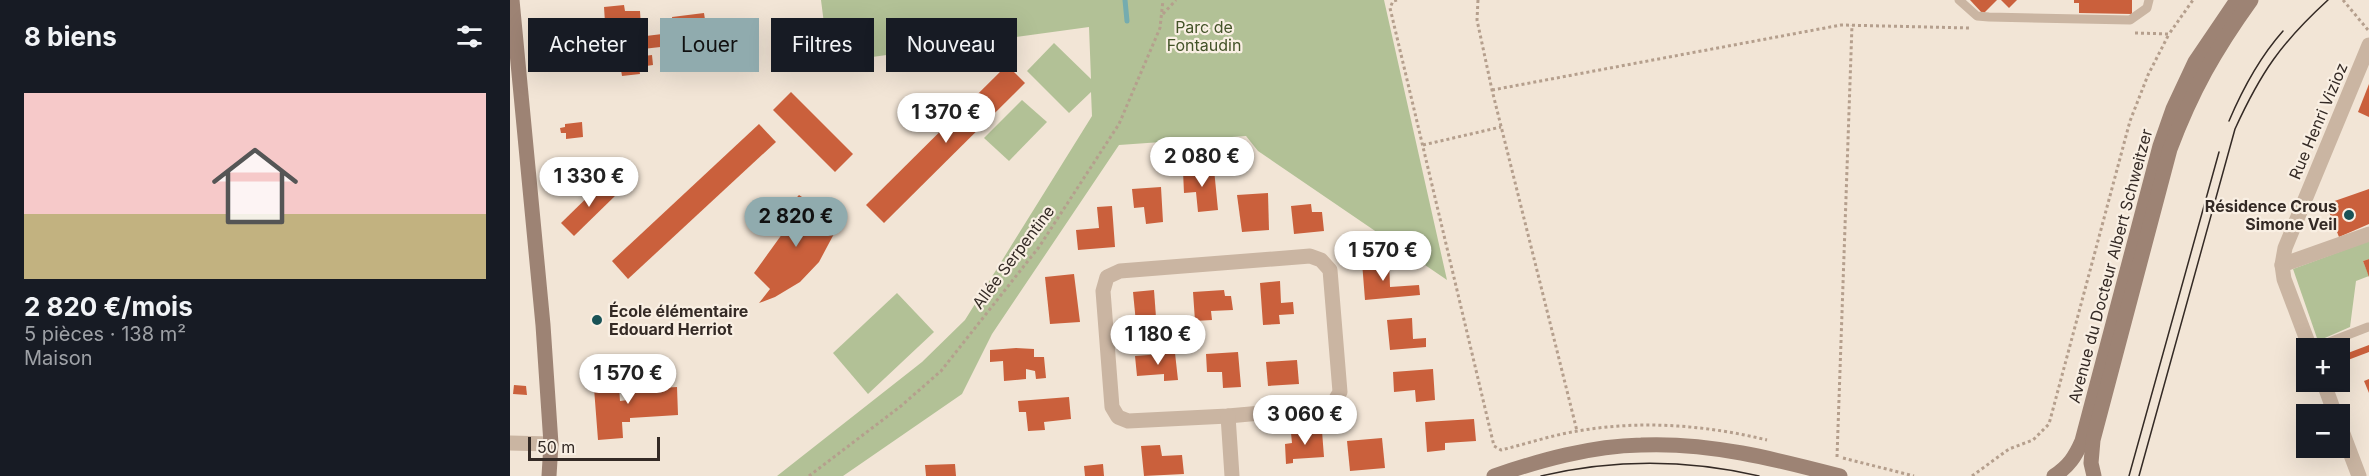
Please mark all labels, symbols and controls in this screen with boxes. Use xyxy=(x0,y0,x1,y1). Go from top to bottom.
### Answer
park label: Parc de Fontaudin xyxy=(1167,17,1241,55)
chip: Acheter xyxy=(528,18,648,72)
chip: Louer xyxy=(660,18,759,72)
chip: Filtres xyxy=(771,18,874,72)
chip: Nouveau xyxy=(886,18,1017,72)
icon: filters xyxy=(453,20,486,53)
text: 8 biens xyxy=(24,21,117,52)
street label: Rue Henri Vizioz xyxy=(2284,60,2352,182)
pin: 1 370 € xyxy=(891,93,1001,144)
text: 1 370 € xyxy=(911,100,981,124)
street label: Avenue du Docteur Albert Schweitzer xyxy=(2064,127,2156,405)
icon: home xyxy=(201,132,309,240)
pin: 2 080 € xyxy=(1147,137,1257,188)
text: 2 080 € xyxy=(1164,144,1240,168)
pin: 1 330 € xyxy=(534,157,644,208)
text: 1 330 € xyxy=(553,164,625,188)
place label: Résidence Crous Simone Veil xyxy=(2205,196,2337,234)
pin: 2 820 € xyxy=(741,197,851,248)
street label: Allée Serpentine xyxy=(968,201,1058,313)
text: 2 820 € xyxy=(759,204,833,228)
marker: Résidence Crous Simone Veil xyxy=(2342,208,2356,222)
pin: 1 570 € xyxy=(1328,231,1438,282)
text: 1 570 € xyxy=(1348,238,1418,262)
text: 2 820 €/mois xyxy=(24,291,193,322)
place label: École élémentaire Edouard Herriot xyxy=(609,301,748,339)
marker: École élémentaire Edouard Herriot xyxy=(590,313,604,327)
pin: 1 180 € xyxy=(1103,315,1213,366)
text: 5 pièces · 138 m² xyxy=(24,322,186,346)
text: 1 180 € xyxy=(1125,322,1191,346)
map controls xyxy=(2296,338,2350,458)
button: + xyxy=(2296,338,2350,392)
text: Maison xyxy=(24,346,93,370)
pin: 1 570 € xyxy=(573,354,683,405)
text: 1 570 € xyxy=(593,361,663,385)
pin: 3 060 € xyxy=(1250,395,1360,446)
text: 3 060 € xyxy=(1267,402,1343,426)
button: − xyxy=(2296,404,2350,458)
scale bar xyxy=(528,434,660,462)
text: 50 m xyxy=(537,437,575,457)

